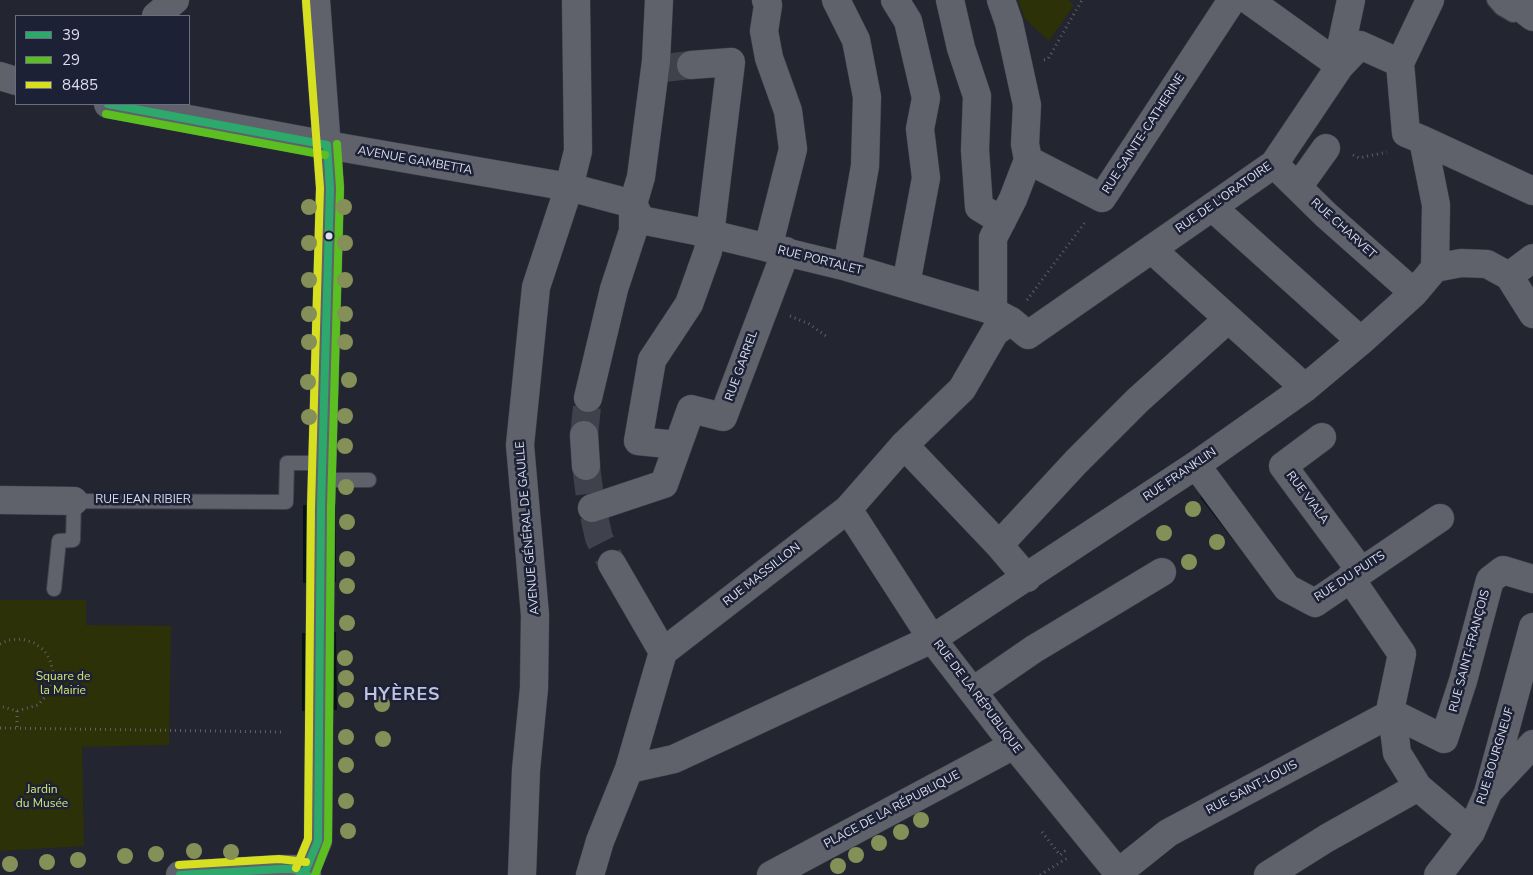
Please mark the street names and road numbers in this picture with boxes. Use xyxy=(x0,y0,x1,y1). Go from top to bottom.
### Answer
street label: RUE SAINTE-CATHERINE xyxy=(1100,71,1188,197)
street label: AVENUE GAMBETTA xyxy=(357,144,473,178)
street label: RUE DE L'ORATOIRE xyxy=(1173,159,1275,237)
street label: RUE CHARVET xyxy=(1307,196,1379,262)
street label: RUE PORTALET xyxy=(776,243,864,279)
street label: RUE GARREL xyxy=(723,329,761,403)
street label: AVENUE GÉNÉRAL DE GAULLE xyxy=(513,441,543,615)
street label: RUE FRANKLIN xyxy=(1141,445,1219,505)
street label: RUE VIALA xyxy=(1283,469,1331,527)
street label: RUE JEAN RIBIER xyxy=(95,493,191,507)
street label: RUE MASSILLON xyxy=(720,540,804,610)
street label: RUE DU PUITS xyxy=(1312,549,1388,605)
street label: RUE SAINT-FRANÇOIS xyxy=(1447,588,1493,714)
street label: RUE DE LA RÉPUBLIQUE xyxy=(930,638,1024,756)
street label: RUE BOURGNEUF xyxy=(1474,706,1518,806)
street label: RUE SAINT-LOUIS xyxy=(1204,758,1300,818)
street label: PLACE DE LA RÉPUBLIQUE xyxy=(822,768,962,852)

